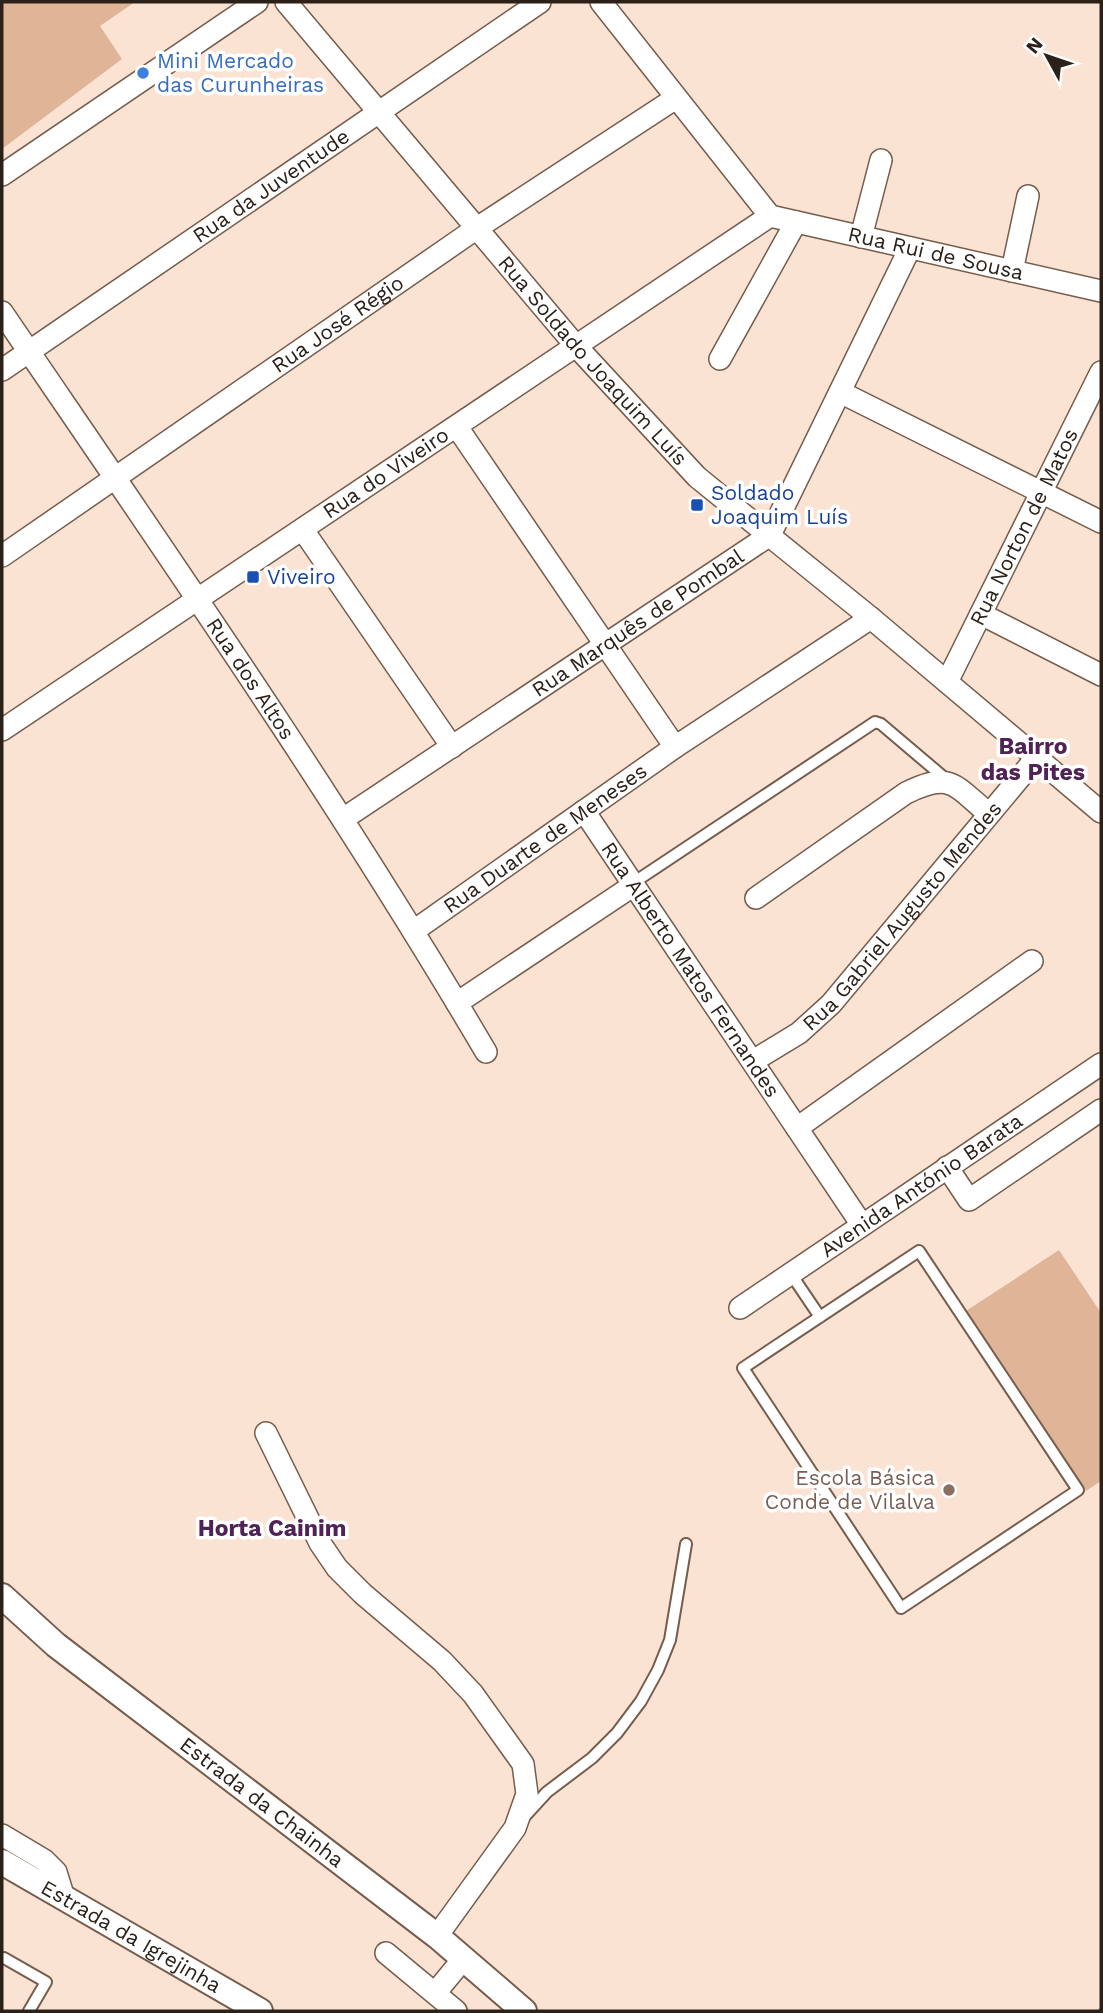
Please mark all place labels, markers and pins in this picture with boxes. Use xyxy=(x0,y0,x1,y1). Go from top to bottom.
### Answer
place label: Mini Mercado das Curunheiras xyxy=(157,48,324,97)
marker: Mini Mercado das Curunheiras xyxy=(135,65,151,81)
place label: Soldado Joaquim Luís xyxy=(711,480,848,529)
marker: Soldado Joaquim Luís xyxy=(689,497,705,513)
place label: Viveiro xyxy=(267,564,336,589)
marker: Viveiro xyxy=(245,569,261,585)
place label: Escola Básica Conde de Vilalva xyxy=(765,1465,935,1514)
marker: Escola Básica Conde de Vilalva xyxy=(941,1482,957,1498)

